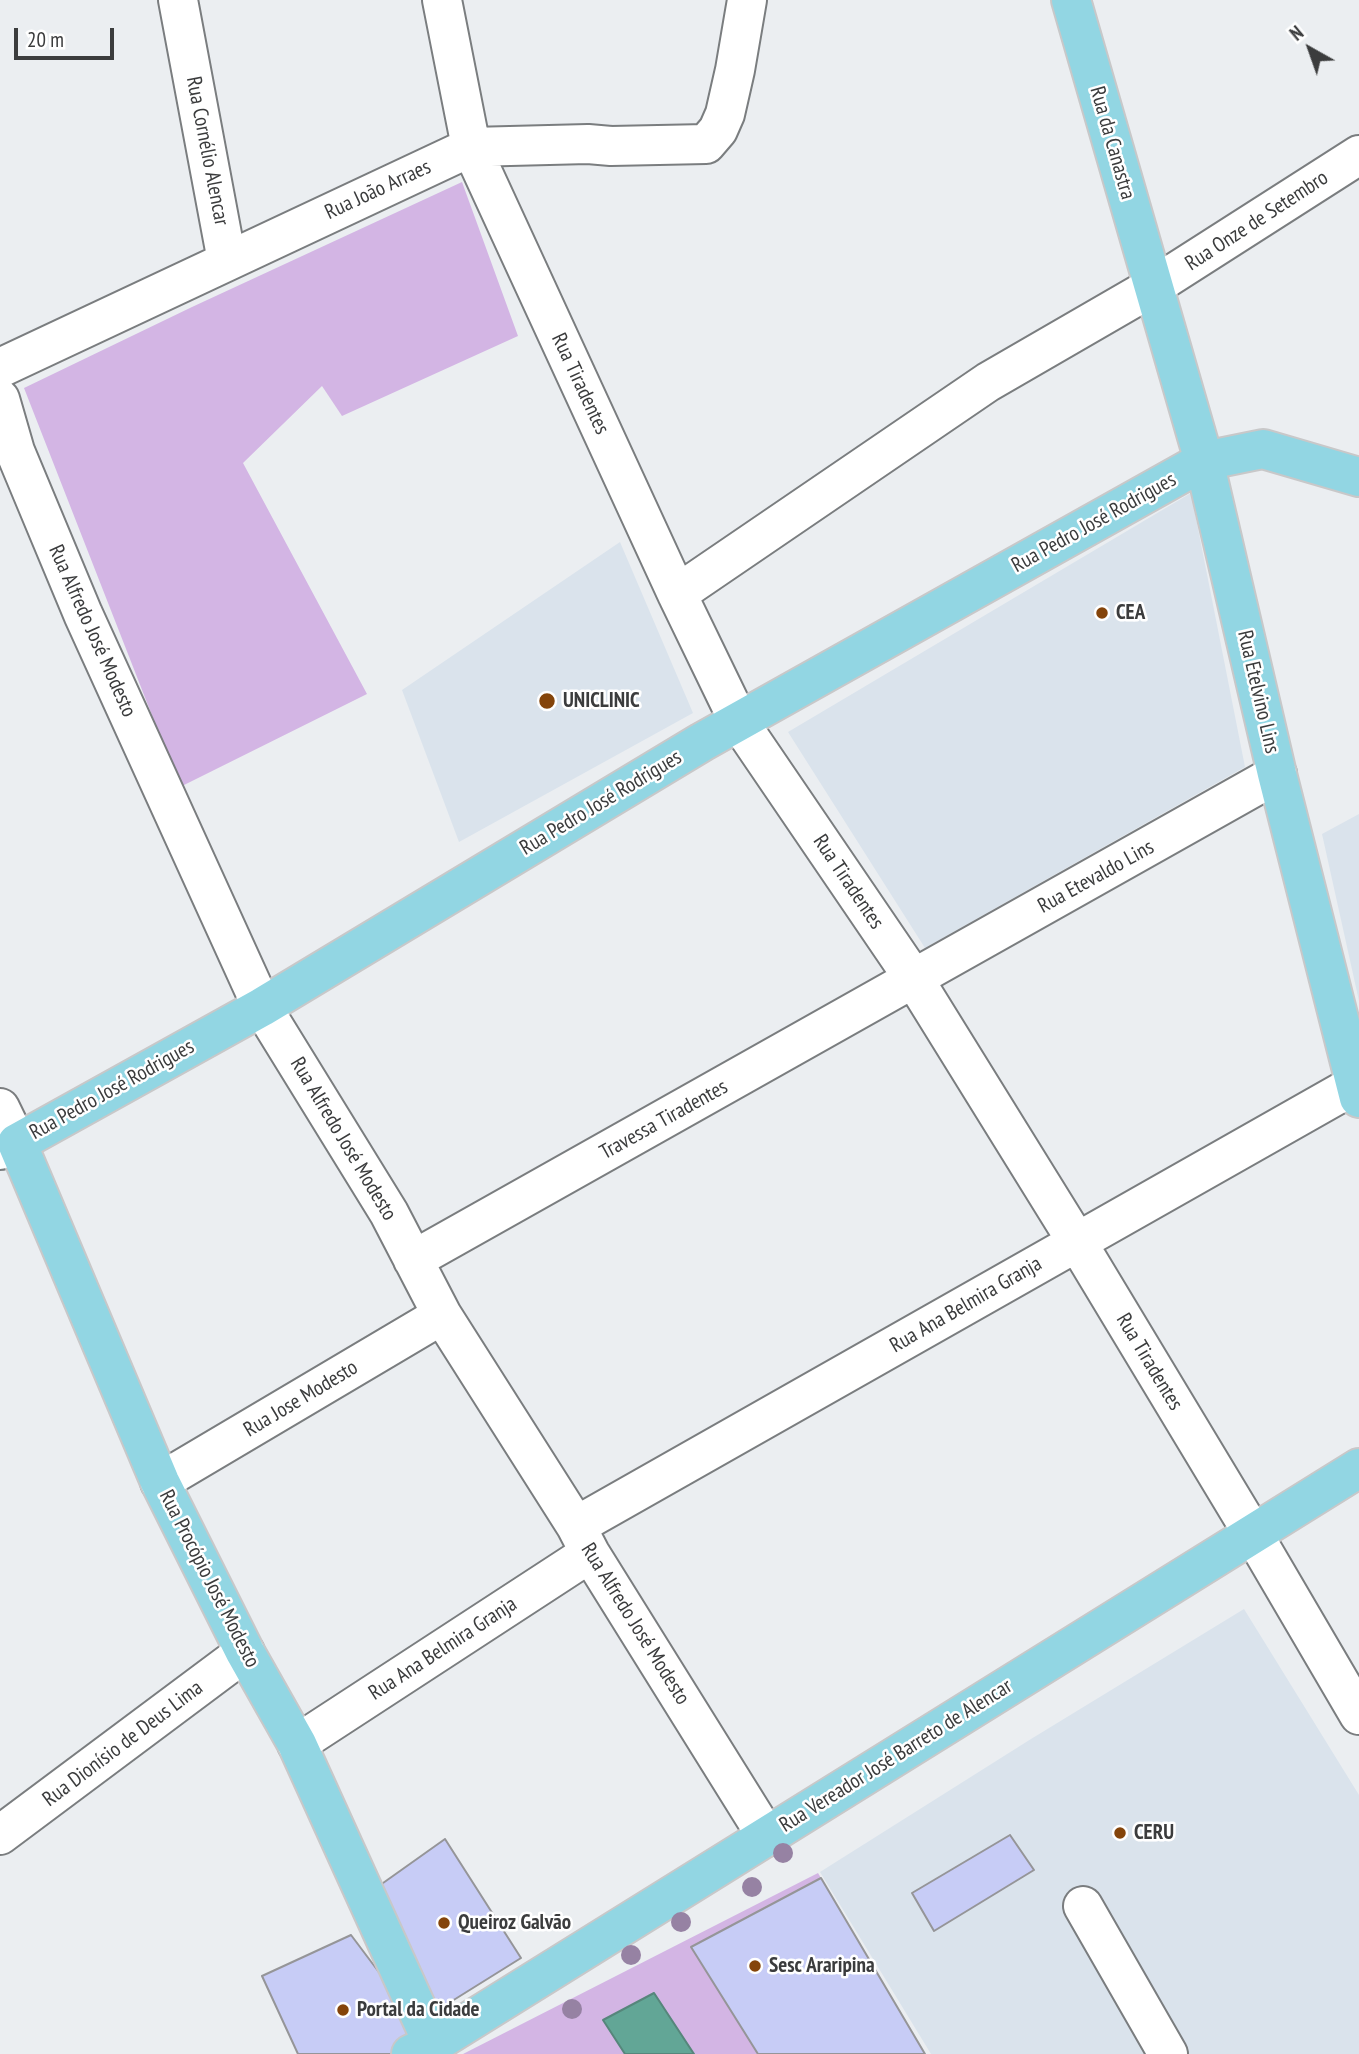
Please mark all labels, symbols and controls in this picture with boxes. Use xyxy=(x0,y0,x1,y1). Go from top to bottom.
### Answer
scale bar xyxy=(18,14,117,58)
north arrow xyxy=(1275,14,1345,84)
text: N xyxy=(1285,20,1308,45)
text: 20 m xyxy=(27,26,64,53)
street label: Rua Cornélio Alencar xyxy=(180,74,234,228)
street label: Rua da Canastra xyxy=(1084,84,1140,202)
street label: Rua João Arraes xyxy=(321,155,435,225)
street label: Rua Onze de Setembro xyxy=(1181,166,1333,276)
street label: Rua Tiradentes xyxy=(546,330,614,438)
street label: Rua Pedro José Rodrigues xyxy=(1007,467,1181,579)
street label: Rua Alfredo José Modesto xyxy=(43,541,141,721)
place label: CEA xyxy=(1116,600,1145,626)
marker: CEA xyxy=(1094,605,1110,621)
street label: Rua Etelvino Lins xyxy=(1232,628,1284,756)
place label: UNICLINIC xyxy=(563,688,640,714)
marker: UNICLINIC xyxy=(537,691,557,711)
street label: Rua Pedro José Rodrigues xyxy=(516,745,686,861)
street label: Rua Tiradentes xyxy=(807,830,889,934)
street label: Rua Etevaldo Lins xyxy=(1034,835,1158,919)
street label: Rua Pedro José Rodrigues xyxy=(25,1034,199,1146)
street label: Rua Alfredo José Modesto xyxy=(284,1053,402,1225)
street label: Travessa Tiradentes xyxy=(596,1075,732,1165)
street label: Rua Ana Belmira Granja xyxy=(886,1251,1046,1359)
street label: Rua Tiradentes xyxy=(1110,1309,1188,1415)
street label: Rua Jose Modesto xyxy=(239,1355,363,1443)
street label: Rua Procópio José Modesto xyxy=(153,1486,265,1672)
street label: Rua Alfredo José Modesto xyxy=(575,1539,695,1709)
street label: Rua Ana Belmira Granja xyxy=(364,1592,522,1706)
street label: Rua Vereador José Barreto de Alencar xyxy=(775,1674,1017,1838)
street label: Rua Dionísio de Deus Lima xyxy=(38,1676,208,1812)
place label: CERU xyxy=(1134,1820,1174,1846)
marker: CERU xyxy=(1112,1825,1128,1841)
place label: Queiroz Galvão xyxy=(458,1910,571,1936)
marker: Queiroz Galvão xyxy=(436,1915,452,1931)
place label: Sesc Araripina xyxy=(769,1953,875,1979)
marker: Sesc Araripina xyxy=(747,1958,763,1974)
place label: Portal da Cidade xyxy=(357,1997,480,2023)
marker: Portal da Cidade xyxy=(335,2002,351,2018)

